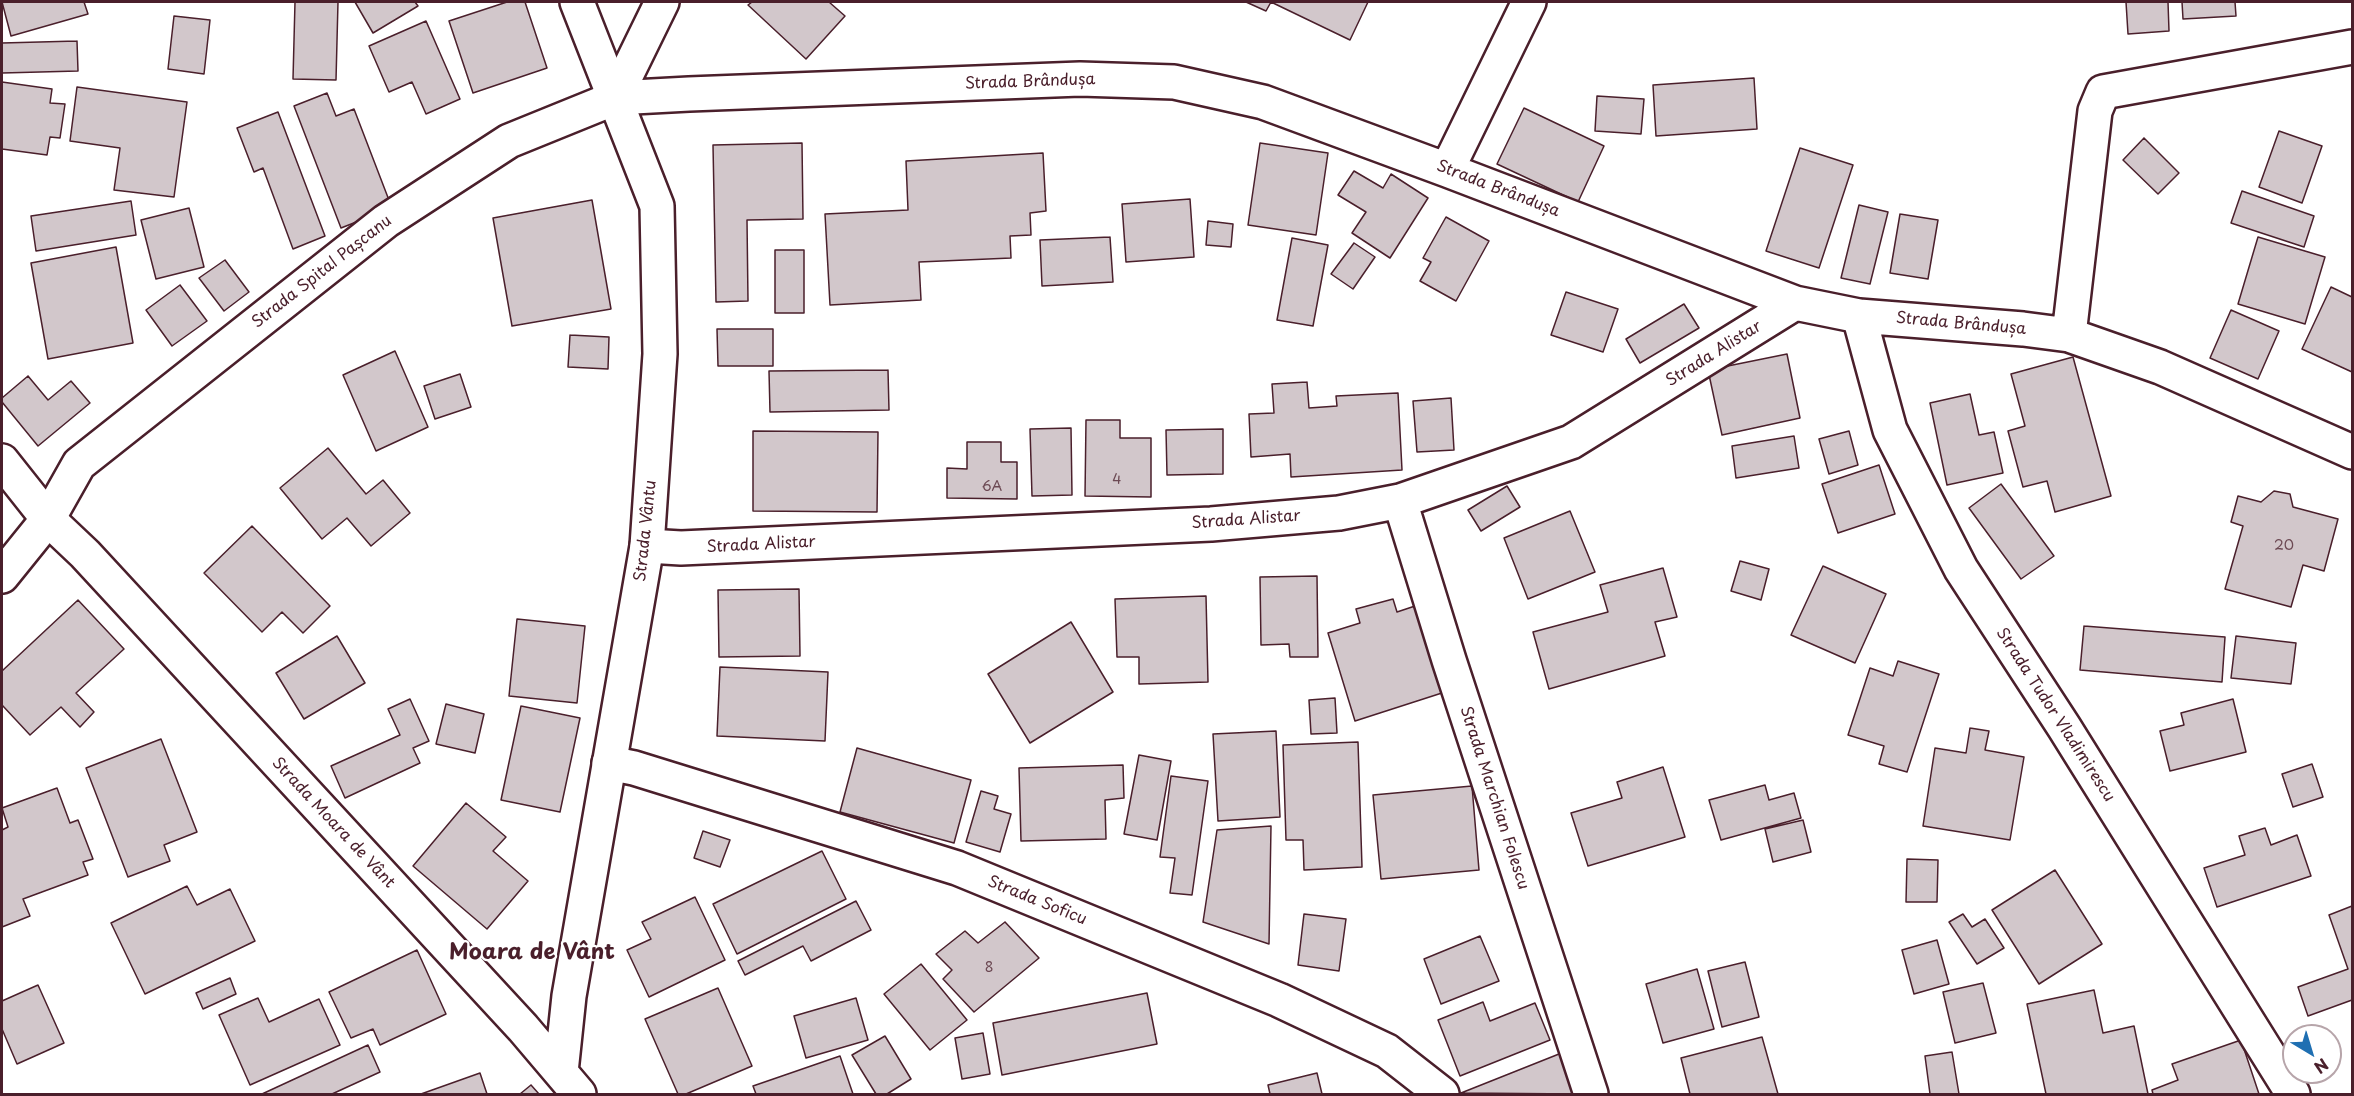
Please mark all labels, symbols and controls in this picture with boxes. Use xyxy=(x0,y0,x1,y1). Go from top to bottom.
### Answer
street label: Strada Brândușa xyxy=(964,70,1096,94)
street label: Strada Brândușa xyxy=(1434,157,1562,221)
street label: Strada Spital Pașcanu xyxy=(248,211,396,333)
street label: Strada Brândușa xyxy=(1895,309,2027,339)
street label: Strada Alistar xyxy=(1663,317,1765,391)
house number: 4 xyxy=(1112,472,1122,488)
street label: Strada Vântu xyxy=(631,479,661,583)
house number: 6A xyxy=(982,479,1002,495)
street label: Strada Alistar xyxy=(1191,507,1301,533)
street label: Strada Alistar xyxy=(706,533,816,557)
house number: 20 xyxy=(2274,538,2294,554)
street label: Strada Tudor Vladimirescu xyxy=(1991,624,2119,806)
street label: Strada Marchian Folescu xyxy=(1455,704,1533,892)
street label: Strada Moara de Vânt xyxy=(267,754,399,892)
street label: Strada Soficu xyxy=(985,872,1089,930)
district label: Moara de Vânt xyxy=(449,940,615,966)
house number: 8 xyxy=(985,960,993,976)
north arrow xyxy=(2282,1024,2342,1084)
text: N xyxy=(2309,1053,2334,1080)

